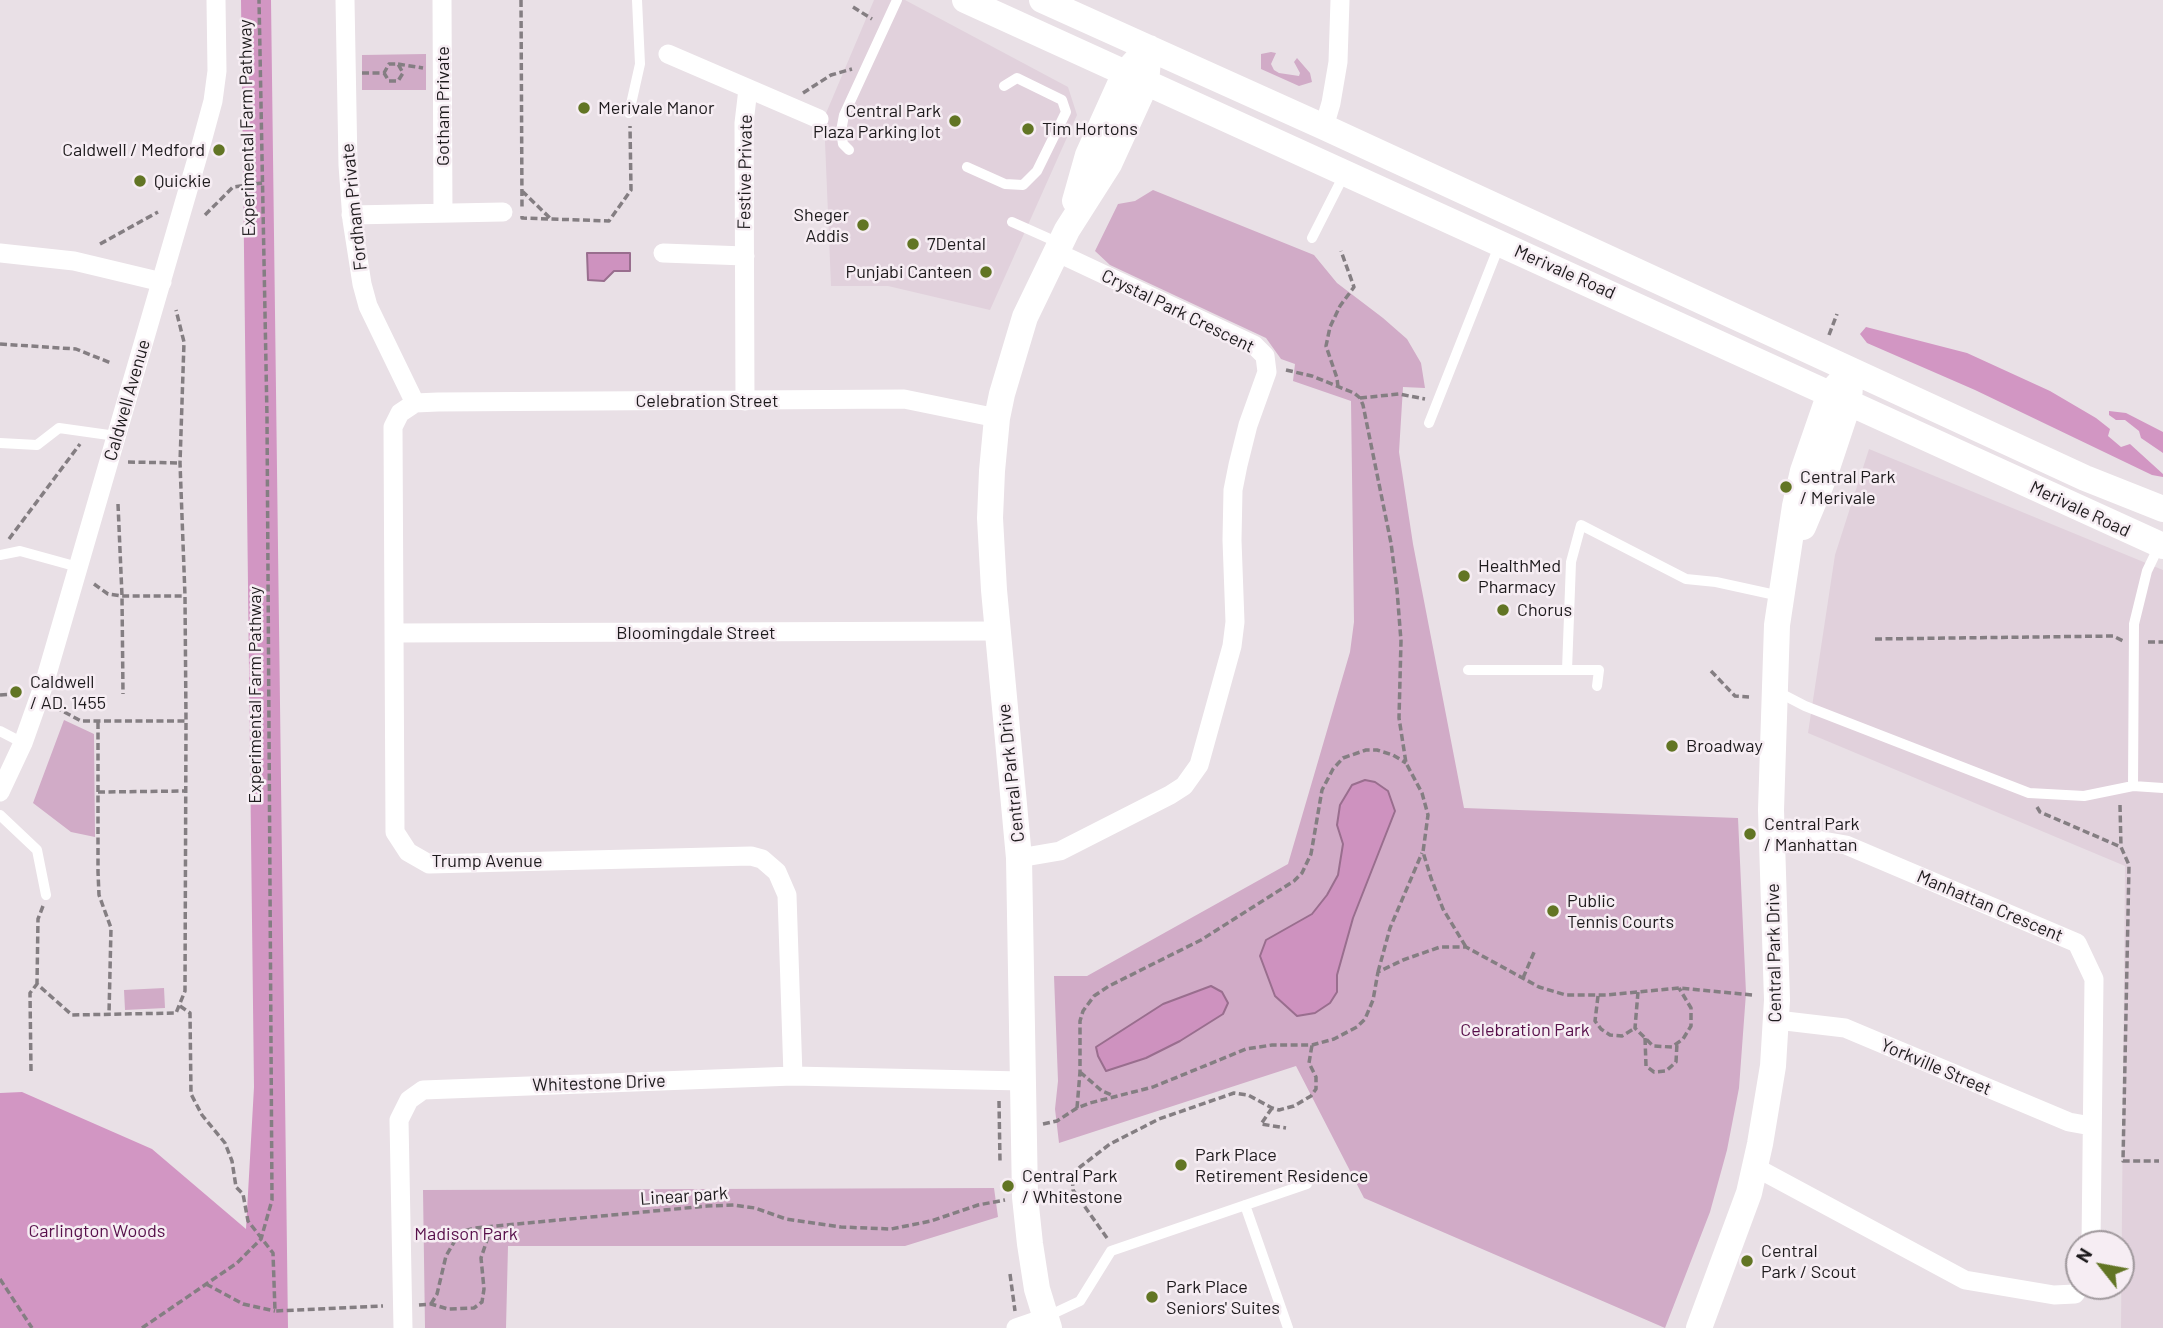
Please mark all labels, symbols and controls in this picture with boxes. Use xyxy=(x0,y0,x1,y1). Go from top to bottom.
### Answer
street label: Experimental Farm Pathway xyxy=(234,19,260,237)
street label: Gotham Private xyxy=(432,46,454,166)
place label: Merivale Manor xyxy=(598,97,714,119)
marker: Merivale Manor xyxy=(576,100,592,116)
place label: Central Park Plaza Parking lot xyxy=(813,100,941,142)
marker: Central Park Plaza Parking lot xyxy=(947,113,963,129)
street label: Festive Private xyxy=(733,114,757,230)
place label: Tim Hortons xyxy=(1042,118,1138,140)
marker: Tim Hortons xyxy=(1020,121,1036,137)
place label: Caldwell / Medford xyxy=(62,139,205,161)
marker: Caldwell / Medford xyxy=(211,142,227,158)
street label: Fordham Private xyxy=(337,142,371,272)
place label: Quickie xyxy=(154,170,211,192)
marker: Quickie xyxy=(132,173,148,189)
place label: Sheger Addis xyxy=(794,204,849,246)
marker: Sheger Addis xyxy=(855,217,871,233)
place label: 7Dental xyxy=(927,233,986,255)
marker: 7Dental xyxy=(905,236,921,252)
street label: Merivale Road xyxy=(1511,240,1619,304)
place label: Punjabi Canteen xyxy=(845,261,972,283)
marker: Punjabi Canteen xyxy=(978,264,994,280)
street label: Crystal Park Crescent xyxy=(1098,265,1258,357)
street label: Caldwell Avenue xyxy=(99,337,155,463)
street label: Celebration Street xyxy=(635,390,779,412)
place label: Central Park / Merivale xyxy=(1800,466,1896,508)
street label: Merivale Road xyxy=(2026,476,2134,542)
marker: Central Park / Merivale xyxy=(1778,479,1794,495)
place label: HealthMed Pharmacy xyxy=(1478,555,1561,598)
marker: HealthMed Pharmacy xyxy=(1456,568,1472,584)
street label: Experimental Farm Pathway xyxy=(244,586,266,804)
place label: Chorus xyxy=(1517,599,1572,621)
marker: Chorus xyxy=(1495,602,1511,618)
street label: Bloomingdale Street xyxy=(616,622,776,644)
place label: Caldwell / AD. 1455 xyxy=(30,671,106,714)
marker: Caldwell / AD. 1455 xyxy=(8,684,24,700)
street label: Central Park Drive xyxy=(993,703,1029,843)
place label: Broadway xyxy=(1686,735,1763,757)
marker: Broadway xyxy=(1664,738,1680,754)
place label: Central Park / Manhattan xyxy=(1764,813,1860,856)
marker: Central Park / Manhattan xyxy=(1742,826,1758,842)
street label: Trump Avenue xyxy=(431,850,543,872)
street label: Manhattan Crescent xyxy=(1914,865,2066,947)
street label: Central Park Drive xyxy=(1762,883,1786,1023)
place label: Public Tennis Courts xyxy=(1567,890,1674,932)
marker: Public Tennis Courts xyxy=(1545,903,1561,919)
park label: Celebration Park xyxy=(1460,1019,1590,1041)
street label: Yorkville Street xyxy=(1877,1034,1995,1100)
street label: Whitestone Drive xyxy=(532,1070,666,1096)
place label: Park Place Retirement Residence xyxy=(1195,1144,1368,1186)
marker: Park Place Retirement Residence xyxy=(1173,1157,1189,1173)
place label: Central Park / Whitestone xyxy=(1022,1165,1123,1208)
marker: Central Park / Whitestone xyxy=(1000,1178,1016,1194)
street label: Linear park xyxy=(639,1182,729,1210)
park label: Carlington Woods xyxy=(28,1220,166,1242)
park label: Madison Park xyxy=(414,1223,518,1245)
north arrow xyxy=(2065,1230,2135,1300)
place label: Central Park / Scout xyxy=(1761,1240,1857,1282)
text: N xyxy=(2070,1244,2096,1266)
marker: Central Park / Scout xyxy=(1739,1253,1755,1269)
place label: Park Place Seniors' Suites xyxy=(1166,1276,1280,1318)
marker: Park Place Seniors' Suites xyxy=(1144,1289,1160,1305)

